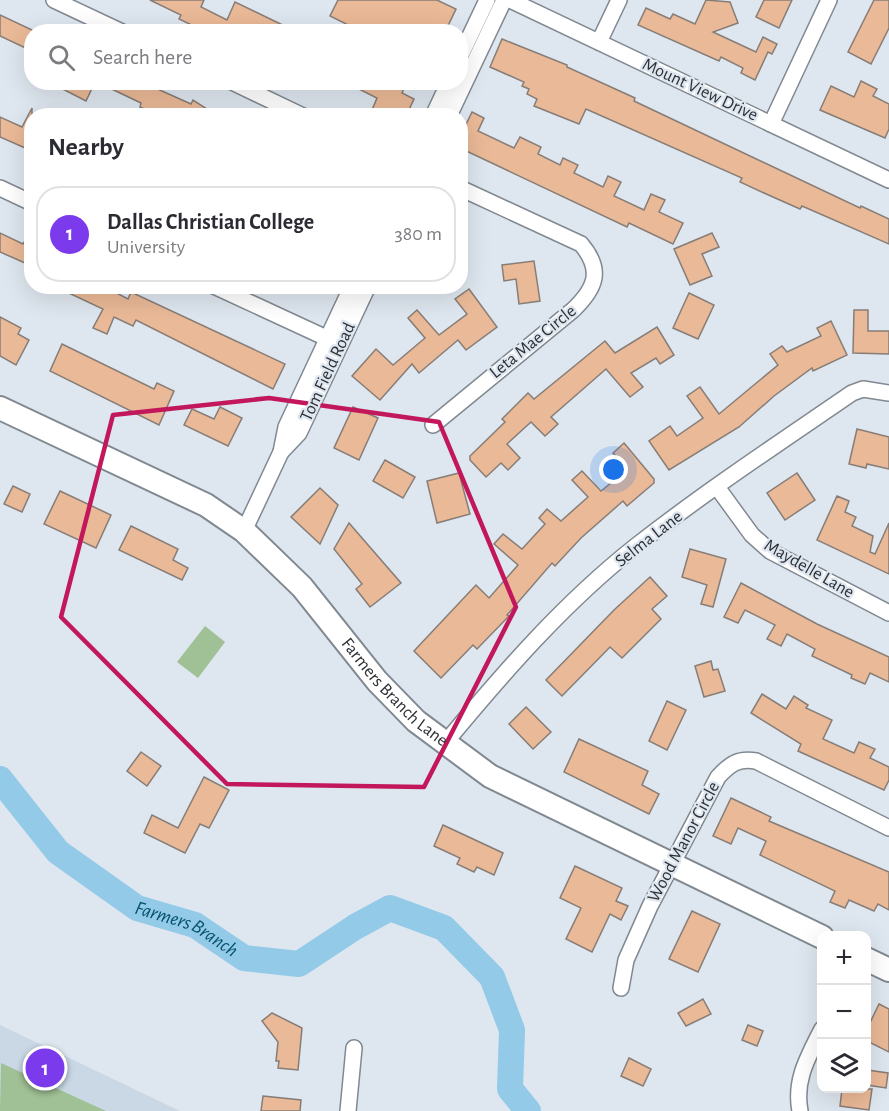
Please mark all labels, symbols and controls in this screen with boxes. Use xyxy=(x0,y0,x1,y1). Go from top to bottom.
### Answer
search box xyxy=(24,24,468,90)
icon: search xyxy=(45,41,78,74)
text: Search here xyxy=(93,46,192,68)
street label: Mount View Drive xyxy=(640,55,760,125)
text: Nearby xyxy=(48,134,124,160)
text: Dallas Christian College xyxy=(107,211,314,233)
text: 1 xyxy=(66,224,73,244)
text: 380 m xyxy=(394,224,442,244)
text: University xyxy=(107,237,185,257)
street label: Leta Mae Circle xyxy=(486,302,580,382)
street label: Tom Field Road xyxy=(297,320,359,424)
your location xyxy=(599,455,628,484)
street label: Selma Lane xyxy=(612,507,686,571)
street label: Maydelle Lane xyxy=(761,536,857,602)
street label: Farmers Branch Lane xyxy=(338,635,451,750)
street label: Wood Manor Circle xyxy=(645,779,723,905)
water label: Farmers Branch xyxy=(133,898,241,961)
map controls xyxy=(817,931,871,1093)
button: + xyxy=(817,931,871,985)
button: − xyxy=(817,985,871,1039)
button: layers xyxy=(817,1039,871,1093)
pin: 1 xyxy=(26,1046,64,1090)

